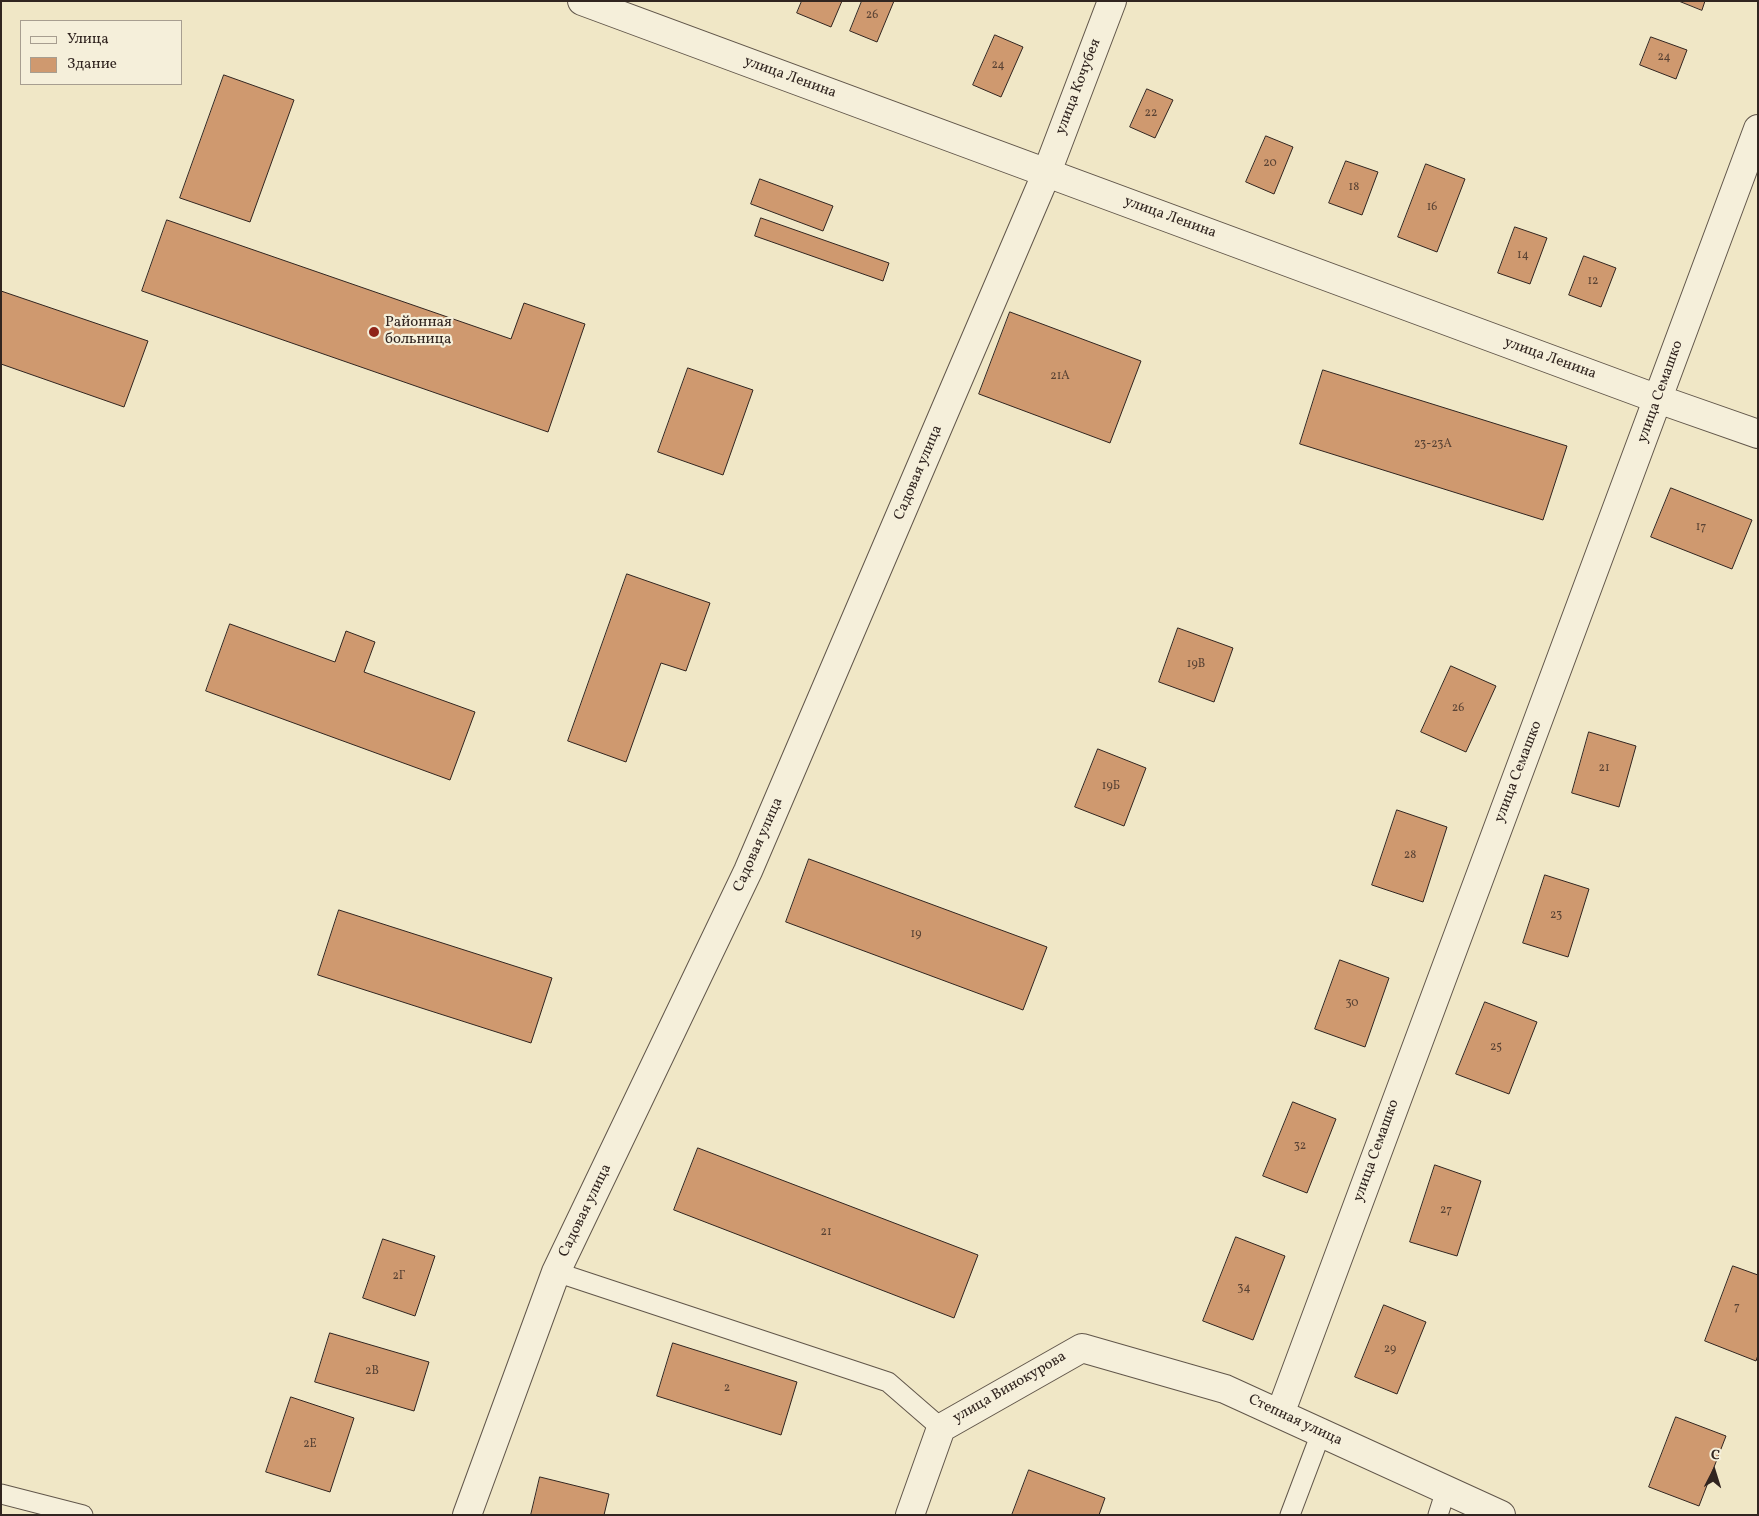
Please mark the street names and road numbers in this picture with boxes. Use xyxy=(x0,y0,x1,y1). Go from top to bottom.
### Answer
street label: улица Кочубея xyxy=(1052,37,1106,137)
street label: улица Ленина xyxy=(741,53,839,103)
street label: улица Ленина xyxy=(1121,193,1219,243)
street label: улица Ленина xyxy=(1501,334,1599,384)
street label: улица Семашко xyxy=(1634,338,1688,446)
street label: Садовая улица xyxy=(891,423,947,523)
street label: улица Семашко xyxy=(1491,719,1547,825)
street label: Садовая улица xyxy=(730,795,788,895)
street label: улица Семашко xyxy=(1350,1097,1404,1205)
street label: Садовая улица xyxy=(556,1161,616,1261)
street label: улица Винокурова xyxy=(950,1348,1070,1428)
street label: Степная улица xyxy=(1245,1391,1345,1451)

